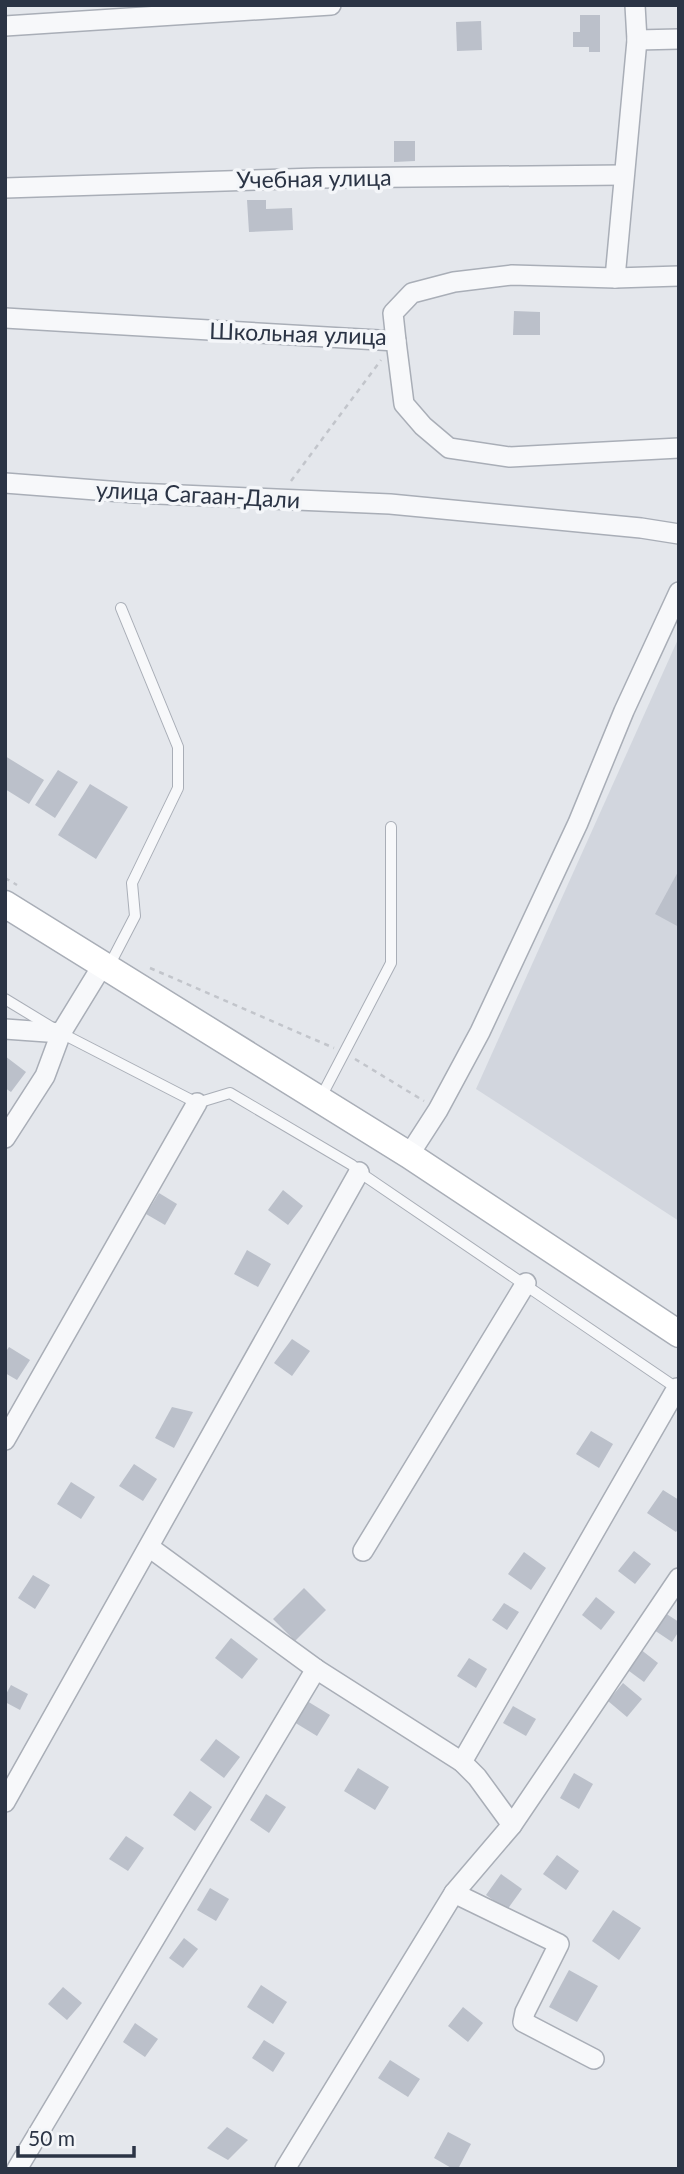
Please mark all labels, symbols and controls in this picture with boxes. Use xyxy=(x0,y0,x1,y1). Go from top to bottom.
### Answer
street label: Учебная улица xyxy=(236,163,392,193)
street label: Школьная улица xyxy=(209,316,387,350)
street label: улица Сагаан-Дали xyxy=(95,475,301,513)
scale bar xyxy=(18,2114,133,2158)
text: 50 m xyxy=(28,2125,75,2150)

